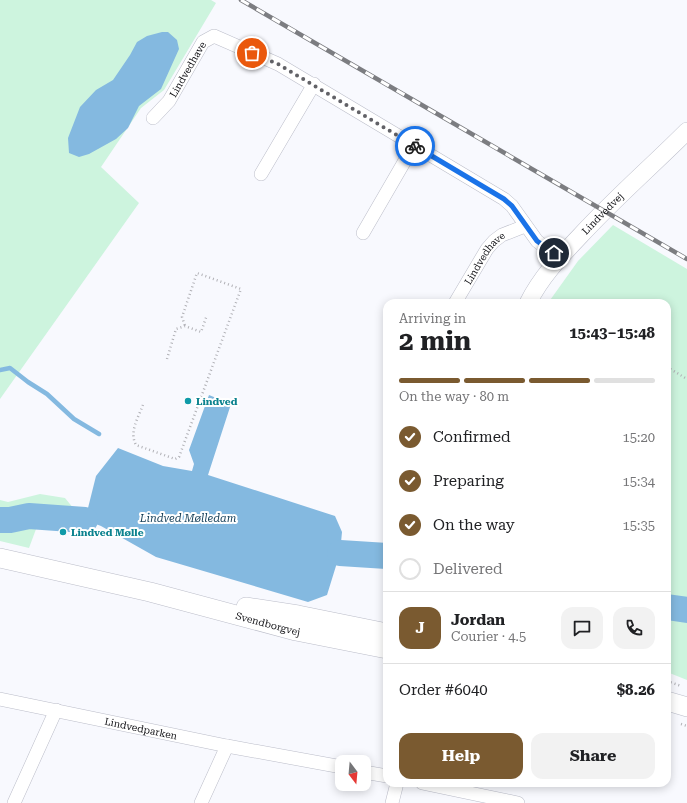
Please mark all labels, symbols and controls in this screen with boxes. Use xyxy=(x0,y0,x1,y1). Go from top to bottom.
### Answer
pin xyxy=(235,36,269,70)
street label: Lindvedhave xyxy=(167,39,208,99)
icon: bag xyxy=(241,42,263,64)
courier xyxy=(395,126,435,166)
icon: bike xyxy=(404,135,426,157)
street label: Lindvedvej xyxy=(579,190,625,236)
street label: Lindvedhave xyxy=(462,229,507,286)
pin xyxy=(537,236,571,270)
icon: home xyxy=(543,242,565,264)
text: Arriving in xyxy=(399,311,466,326)
text: 15:43–15:48 xyxy=(569,324,655,342)
text: 2 min xyxy=(399,326,471,356)
text: On the way · 80 m xyxy=(399,389,509,404)
marker: Lindved xyxy=(183,396,193,406)
place label: Lindved xyxy=(196,396,238,407)
icon: check xyxy=(399,426,421,448)
text: Confirmed xyxy=(433,428,511,446)
text: 15:20 xyxy=(623,430,655,445)
icon: check xyxy=(399,470,421,492)
text: Preparing xyxy=(433,472,504,490)
text: 15:34 xyxy=(623,474,655,489)
water label: Lindved Mølledam xyxy=(139,512,237,525)
icon: check xyxy=(399,514,421,536)
text: On the way xyxy=(433,516,515,534)
text: 15:35 xyxy=(623,518,655,533)
marker: Lindved Mølle xyxy=(58,527,68,537)
place label: Lindved Mølle xyxy=(71,527,144,538)
text: Delivered xyxy=(433,560,503,578)
button: chat xyxy=(561,607,603,649)
button: phone xyxy=(613,607,655,649)
street label: Svendborgvej xyxy=(234,610,301,637)
text: Jordan xyxy=(451,611,505,629)
text: J xyxy=(415,619,425,637)
text: Courier · 4.5 xyxy=(451,629,526,644)
text: Order #6040 xyxy=(399,681,488,699)
text: $8.26 xyxy=(617,681,655,699)
street label: Lindvedparken xyxy=(104,715,179,741)
button: Help xyxy=(399,733,523,779)
button: Share xyxy=(531,733,655,779)
north arrow xyxy=(335,755,371,791)
map controls xyxy=(335,755,371,791)

